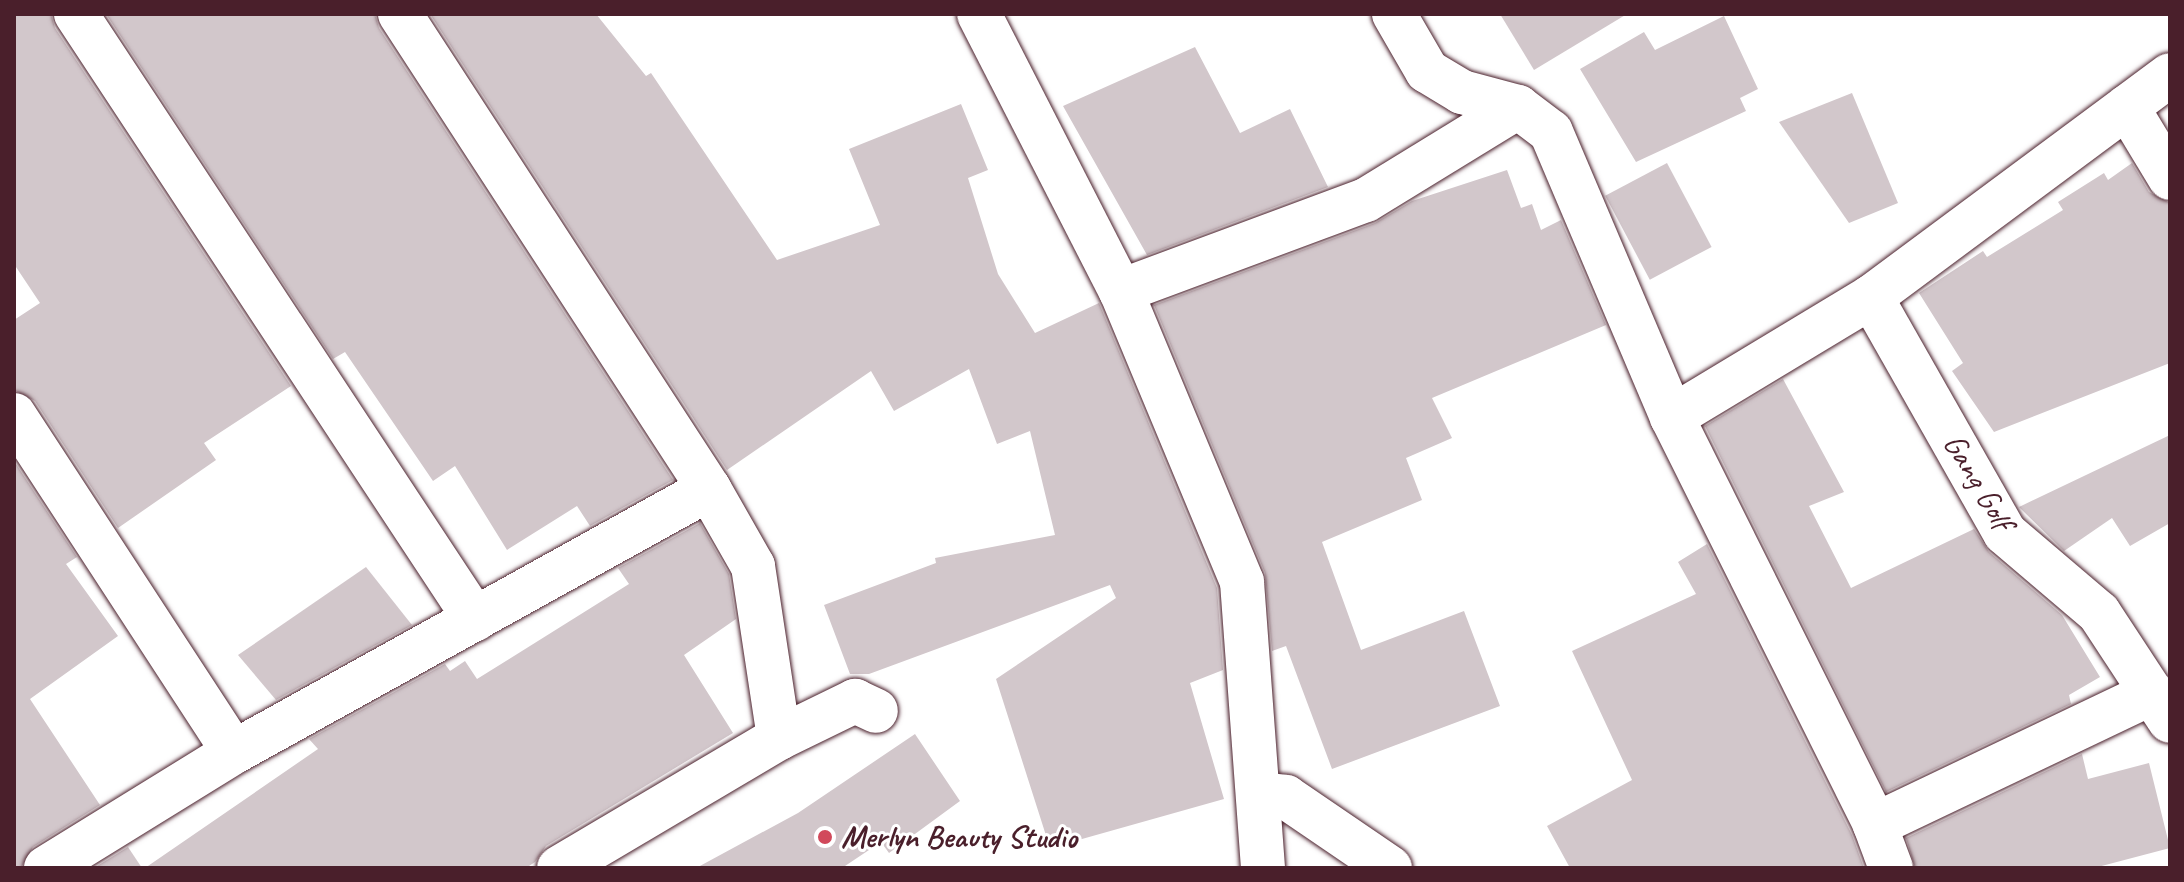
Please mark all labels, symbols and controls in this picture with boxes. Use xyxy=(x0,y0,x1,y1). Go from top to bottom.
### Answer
street label: Gang Golf xyxy=(1935,427,2021,537)
place label: Merlyn Beauty Studio xyxy=(841,818,1077,856)
marker: Merlyn Beauty Studio xyxy=(816,828,834,846)

